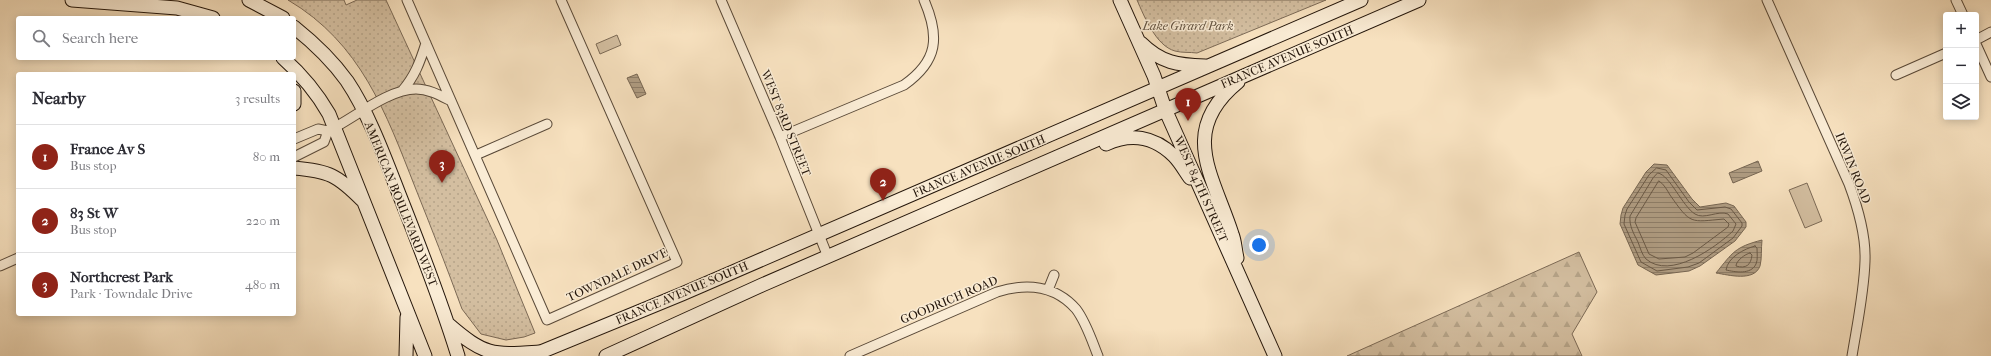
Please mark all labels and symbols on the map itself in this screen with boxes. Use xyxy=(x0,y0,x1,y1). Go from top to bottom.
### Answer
park label: Lake Girard Park xyxy=(1142,19,1233,33)
street label: FRANCE AVENUE SOUTH xyxy=(1219,22,1356,91)
street label: WEST 83RD STREET xyxy=(758,67,814,179)
pin: 1 xyxy=(1175,88,1201,121)
street label: AMERICAN BOULEVARD WEST xyxy=(361,119,441,289)
street label: IRWIN ROAD xyxy=(1832,130,1874,206)
street label: FRANCE AVENUE SOUTH xyxy=(911,131,1048,200)
street label: WEST 84TH STREET xyxy=(1171,133,1231,245)
pin: 3 xyxy=(429,150,455,183)
pin: 2 xyxy=(870,168,896,201)
your location xyxy=(1249,235,1269,255)
street label: TOWNDALE DRIVE xyxy=(564,246,670,304)
street label: FRANCE AVENUE SOUTH xyxy=(614,258,751,327)
street label: GOODRICH ROAD xyxy=(898,273,1000,327)

